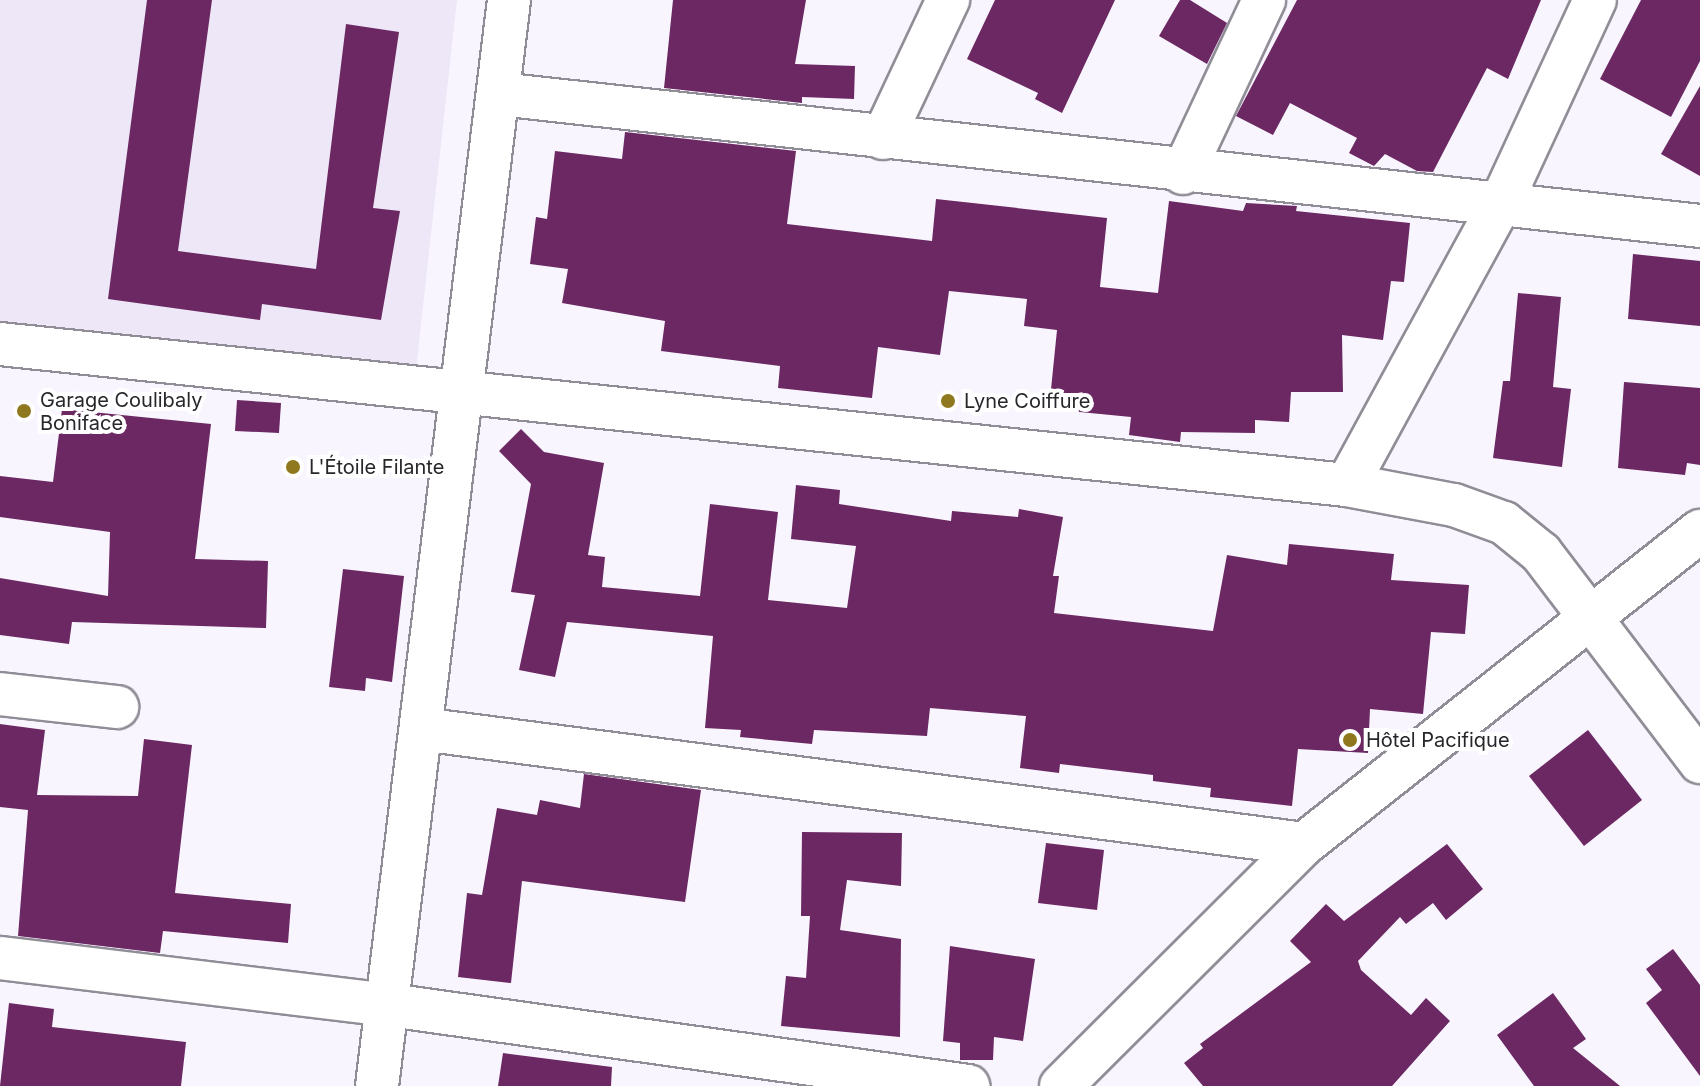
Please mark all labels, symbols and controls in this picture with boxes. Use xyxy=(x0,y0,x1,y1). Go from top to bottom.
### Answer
place label: Garage Coulibaly Boniface xyxy=(40,388,202,435)
place label: Lyne Coiffure xyxy=(964,389,1090,413)
marker: Lyne Coiffure xyxy=(939,392,957,410)
marker: Garage Coulibaly Boniface xyxy=(15,402,33,420)
place label: L'Étoile Filante xyxy=(309,455,444,479)
marker: L'Étoile Filante xyxy=(284,458,302,476)
place label: Hôtel Pacifique xyxy=(1366,728,1510,752)
marker: Hôtel Pacifique xyxy=(1341,731,1359,749)

